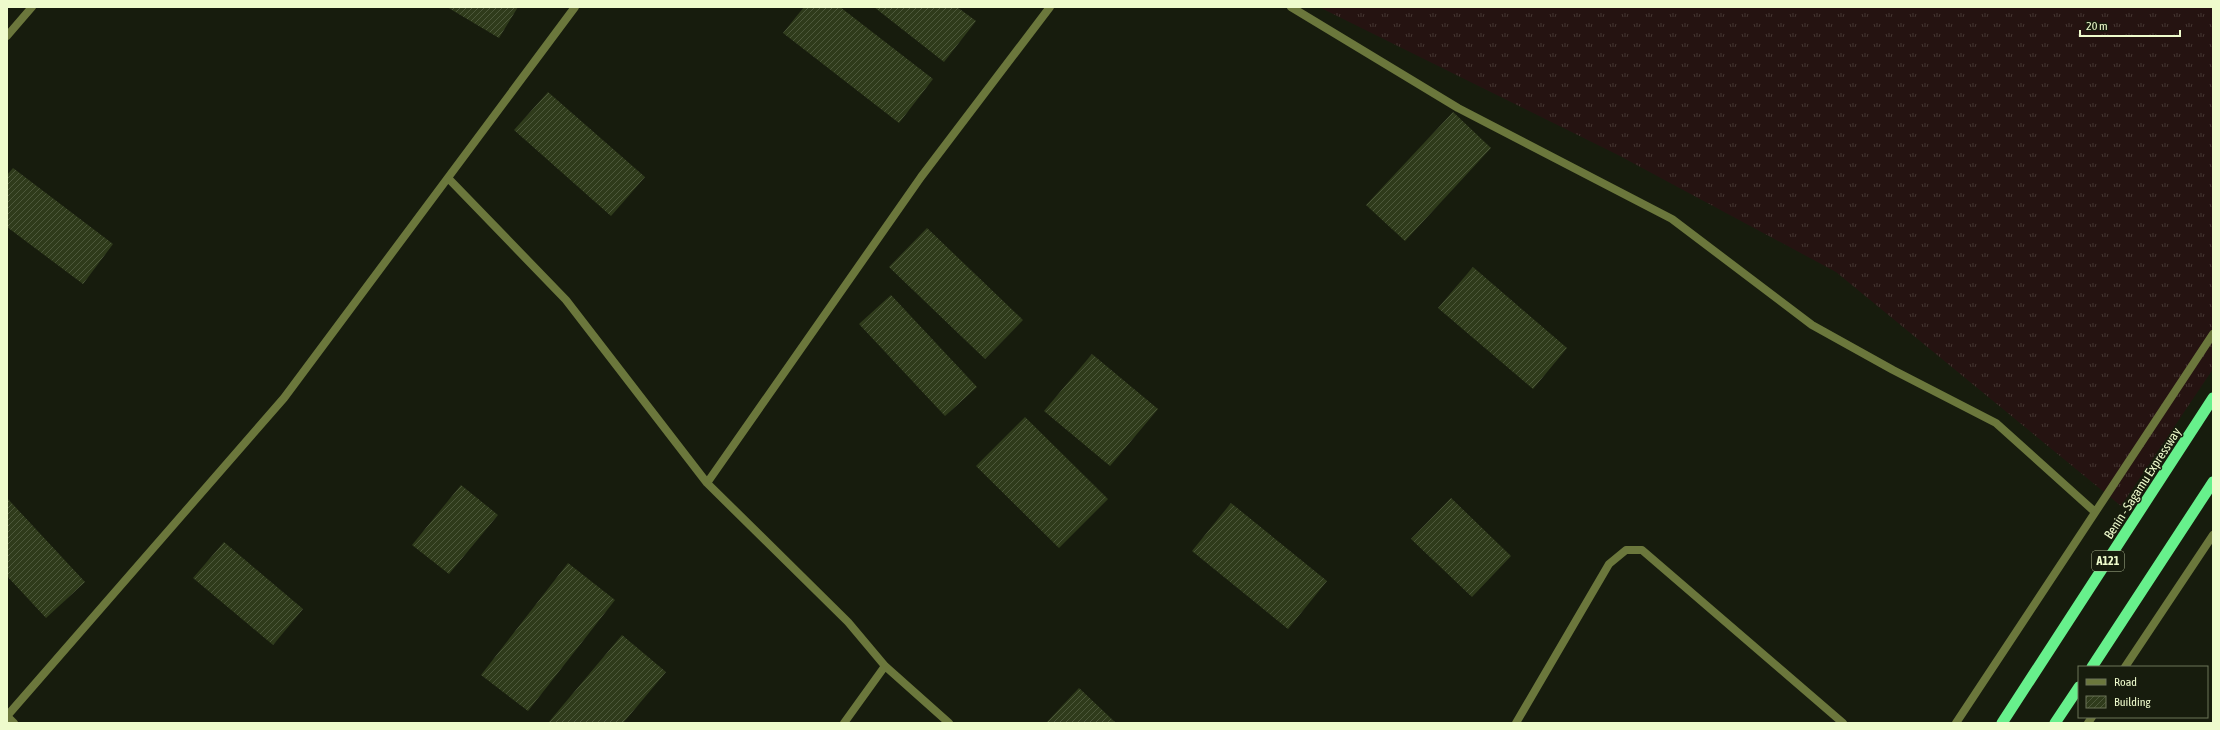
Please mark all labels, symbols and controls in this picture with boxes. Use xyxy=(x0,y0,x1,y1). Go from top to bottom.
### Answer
scale bar xyxy=(2080,12,2180,38)
text: 20 m xyxy=(2086,19,2108,33)
street label: Benin - Sagamu Expressway xyxy=(2101,424,2184,542)
road number: A121 xyxy=(2092,551,2124,571)
legend xyxy=(2078,666,2208,718)
text: Road xyxy=(2114,675,2137,689)
text: Building xyxy=(2114,695,2152,709)

